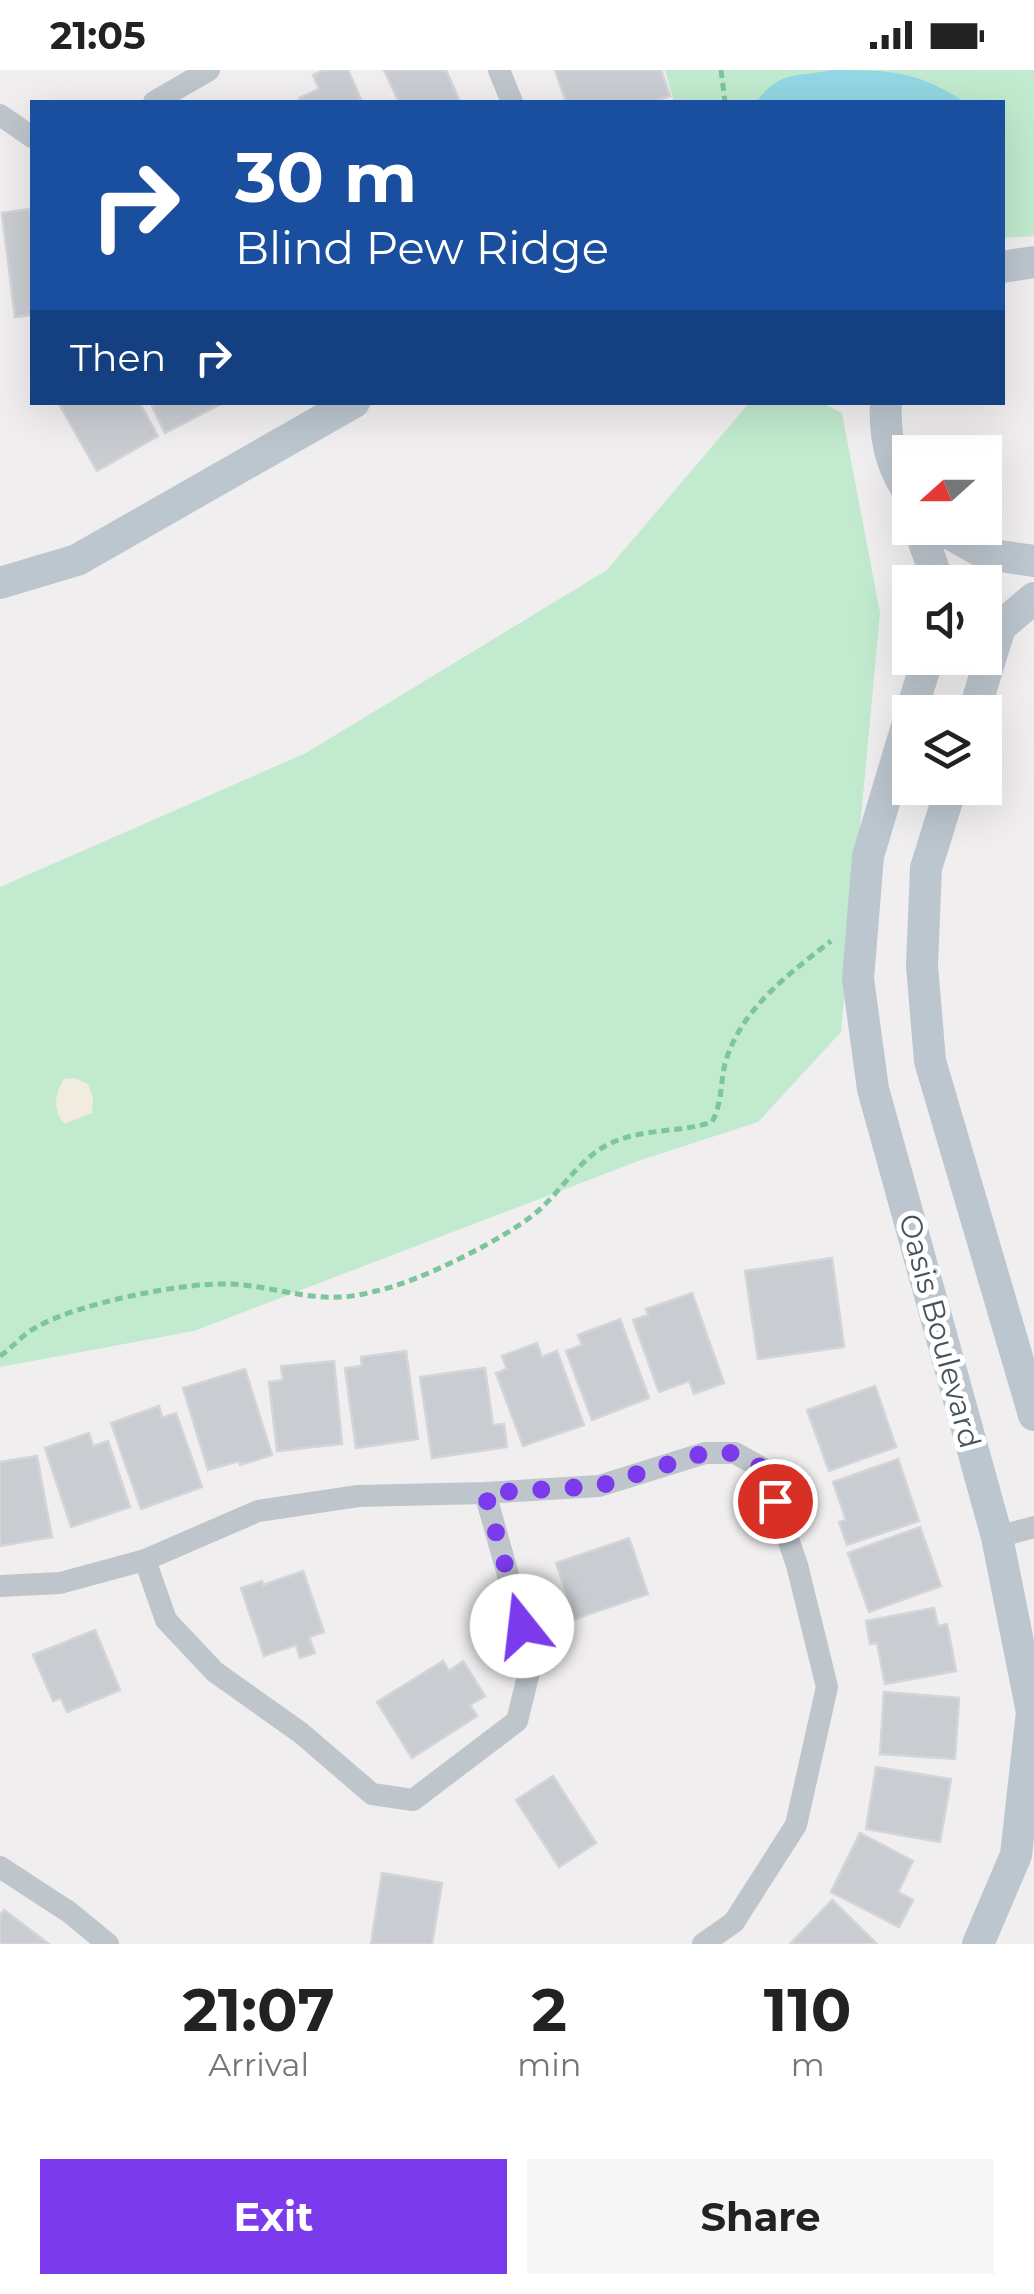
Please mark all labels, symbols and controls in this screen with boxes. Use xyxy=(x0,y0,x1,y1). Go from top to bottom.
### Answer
text: 21:05 xyxy=(50,12,146,59)
text: 30 m xyxy=(235,134,417,220)
icon: right xyxy=(70,140,200,270)
text: Blind Pew Ridge xyxy=(235,220,609,275)
icon: right xyxy=(186,330,241,385)
text: Then xyxy=(70,334,166,381)
north arrow xyxy=(892,435,1002,545)
map controls xyxy=(892,435,1002,805)
button: sound xyxy=(892,565,1002,675)
button: layers xyxy=(892,695,1002,805)
street label: Oasis Boulevard xyxy=(891,1210,989,1452)
pin xyxy=(733,1459,818,1544)
icon: arrive xyxy=(748,1474,803,1529)
position arrow xyxy=(470,1574,574,1678)
text: 21:07 xyxy=(182,1973,335,2046)
text: 2 xyxy=(532,1973,567,2046)
text: 110 xyxy=(764,1973,852,2046)
text: Arrival xyxy=(208,2045,309,2084)
text: min xyxy=(517,2045,581,2084)
text: m xyxy=(791,2045,825,2084)
button: Exit xyxy=(40,2159,507,2274)
button: Share xyxy=(527,2159,994,2274)

